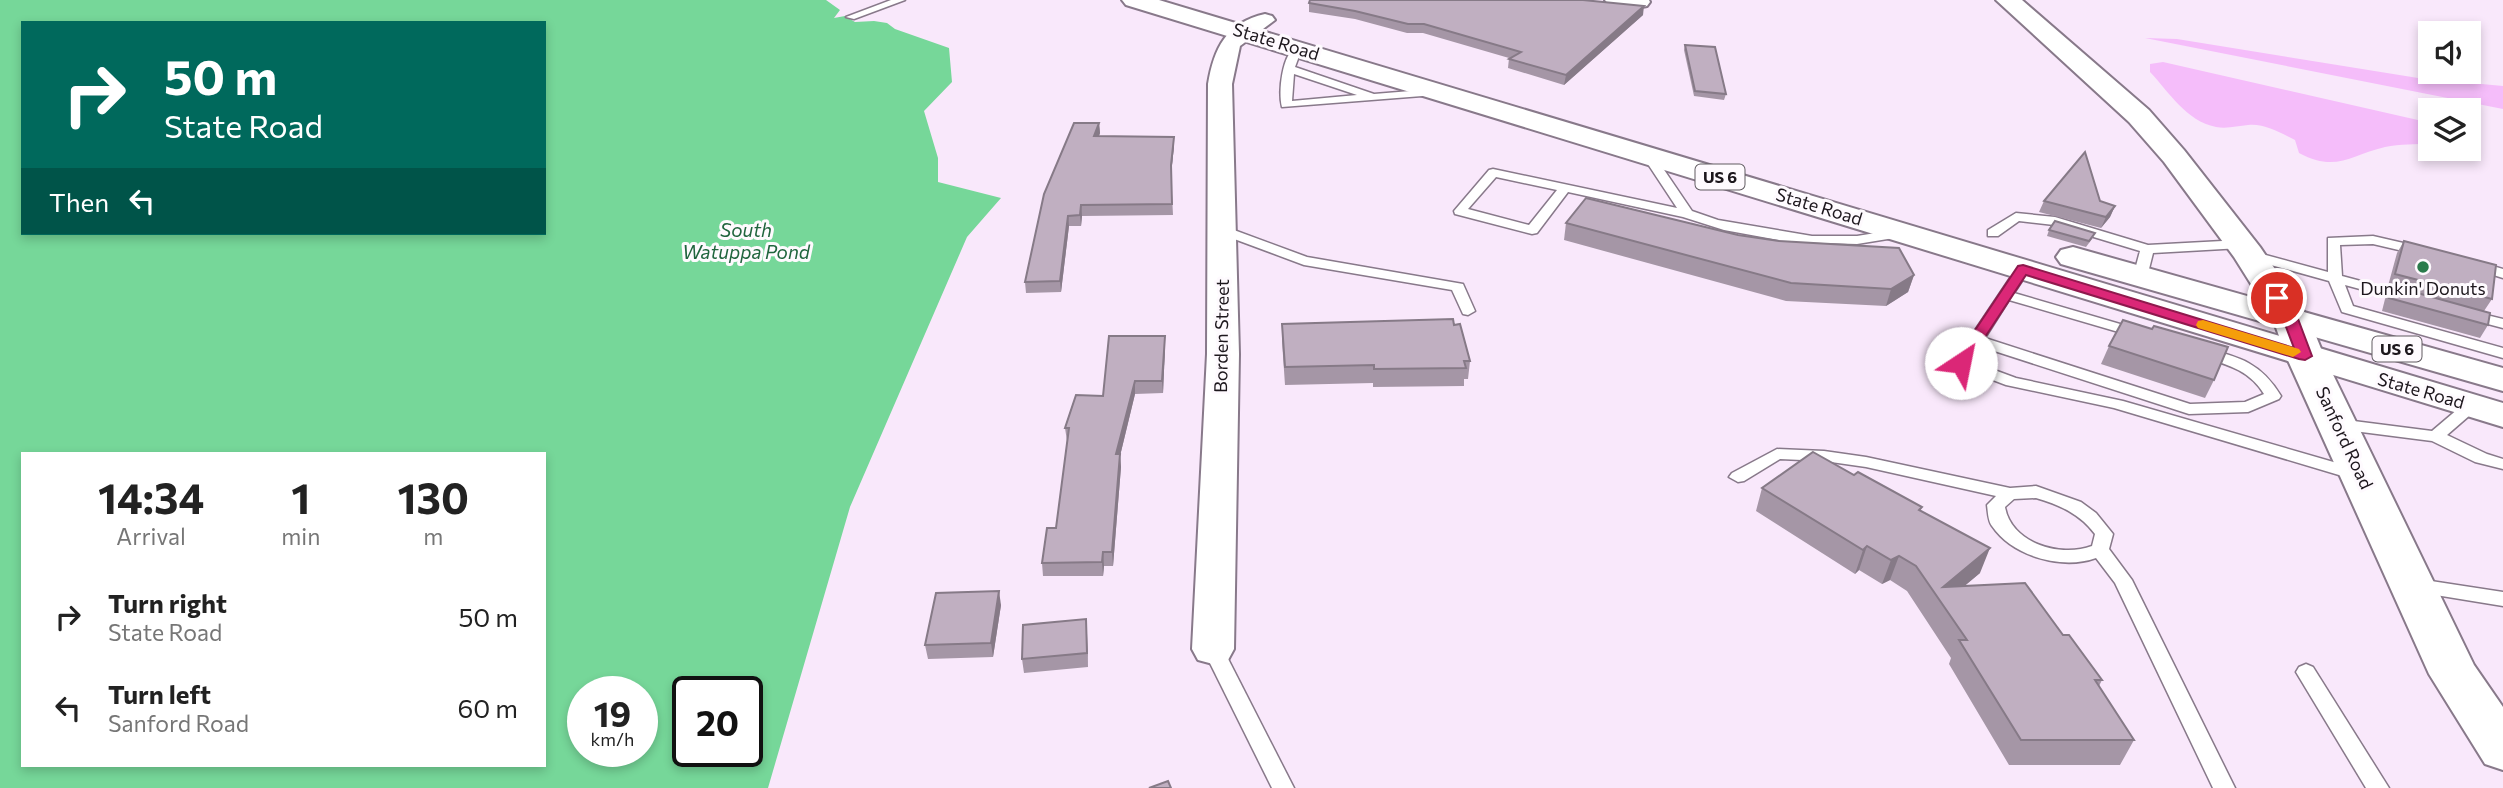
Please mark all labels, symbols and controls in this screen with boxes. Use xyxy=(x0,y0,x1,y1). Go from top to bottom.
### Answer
street label: State Road xyxy=(1230,17,1322,65)
map controls xyxy=(2418,21,2481,161)
button: sound xyxy=(2418,21,2481,84)
text: 50 m xyxy=(164,45,277,105)
icon: right xyxy=(49,49,140,140)
button: layers xyxy=(2418,98,2481,161)
text: State Road xyxy=(164,105,323,145)
road number: US 6 xyxy=(1696,164,1744,190)
icon: left xyxy=(123,182,161,220)
street label: State Road xyxy=(1773,182,1865,230)
text: Then xyxy=(49,186,109,217)
water label: South Watuppa Pond xyxy=(682,218,811,263)
marker: Dunkin' Donuts xyxy=(2415,259,2431,275)
pin xyxy=(2247,268,2307,328)
place label: Dunkin' Donuts xyxy=(2360,277,2486,299)
street label: Borden Street xyxy=(1209,279,1233,393)
icon: arrive xyxy=(2258,279,2296,317)
position arrow xyxy=(1924,326,1998,400)
road number: US 6 xyxy=(2372,336,2422,362)
street label: State Road xyxy=(2375,367,2467,413)
street label: Sanford Road xyxy=(2312,383,2378,492)
text: 14:34 xyxy=(98,471,204,523)
text: 1 xyxy=(291,471,310,523)
text: 130 xyxy=(398,471,469,523)
text: Arrival xyxy=(116,522,186,550)
text: min xyxy=(281,522,320,550)
text: m xyxy=(423,522,443,550)
text: Turn right xyxy=(108,587,227,618)
icon: right xyxy=(49,598,87,636)
text: 50 m xyxy=(458,601,518,632)
text: State Road xyxy=(108,618,222,646)
speed limit sign: 20 xyxy=(672,676,763,767)
text: Turn left xyxy=(108,678,211,709)
icon: left xyxy=(49,689,87,727)
text: 19 xyxy=(594,691,631,734)
text: 60 m xyxy=(458,692,518,723)
text: Sanford Road xyxy=(108,709,249,737)
text: km/h xyxy=(591,728,634,750)

